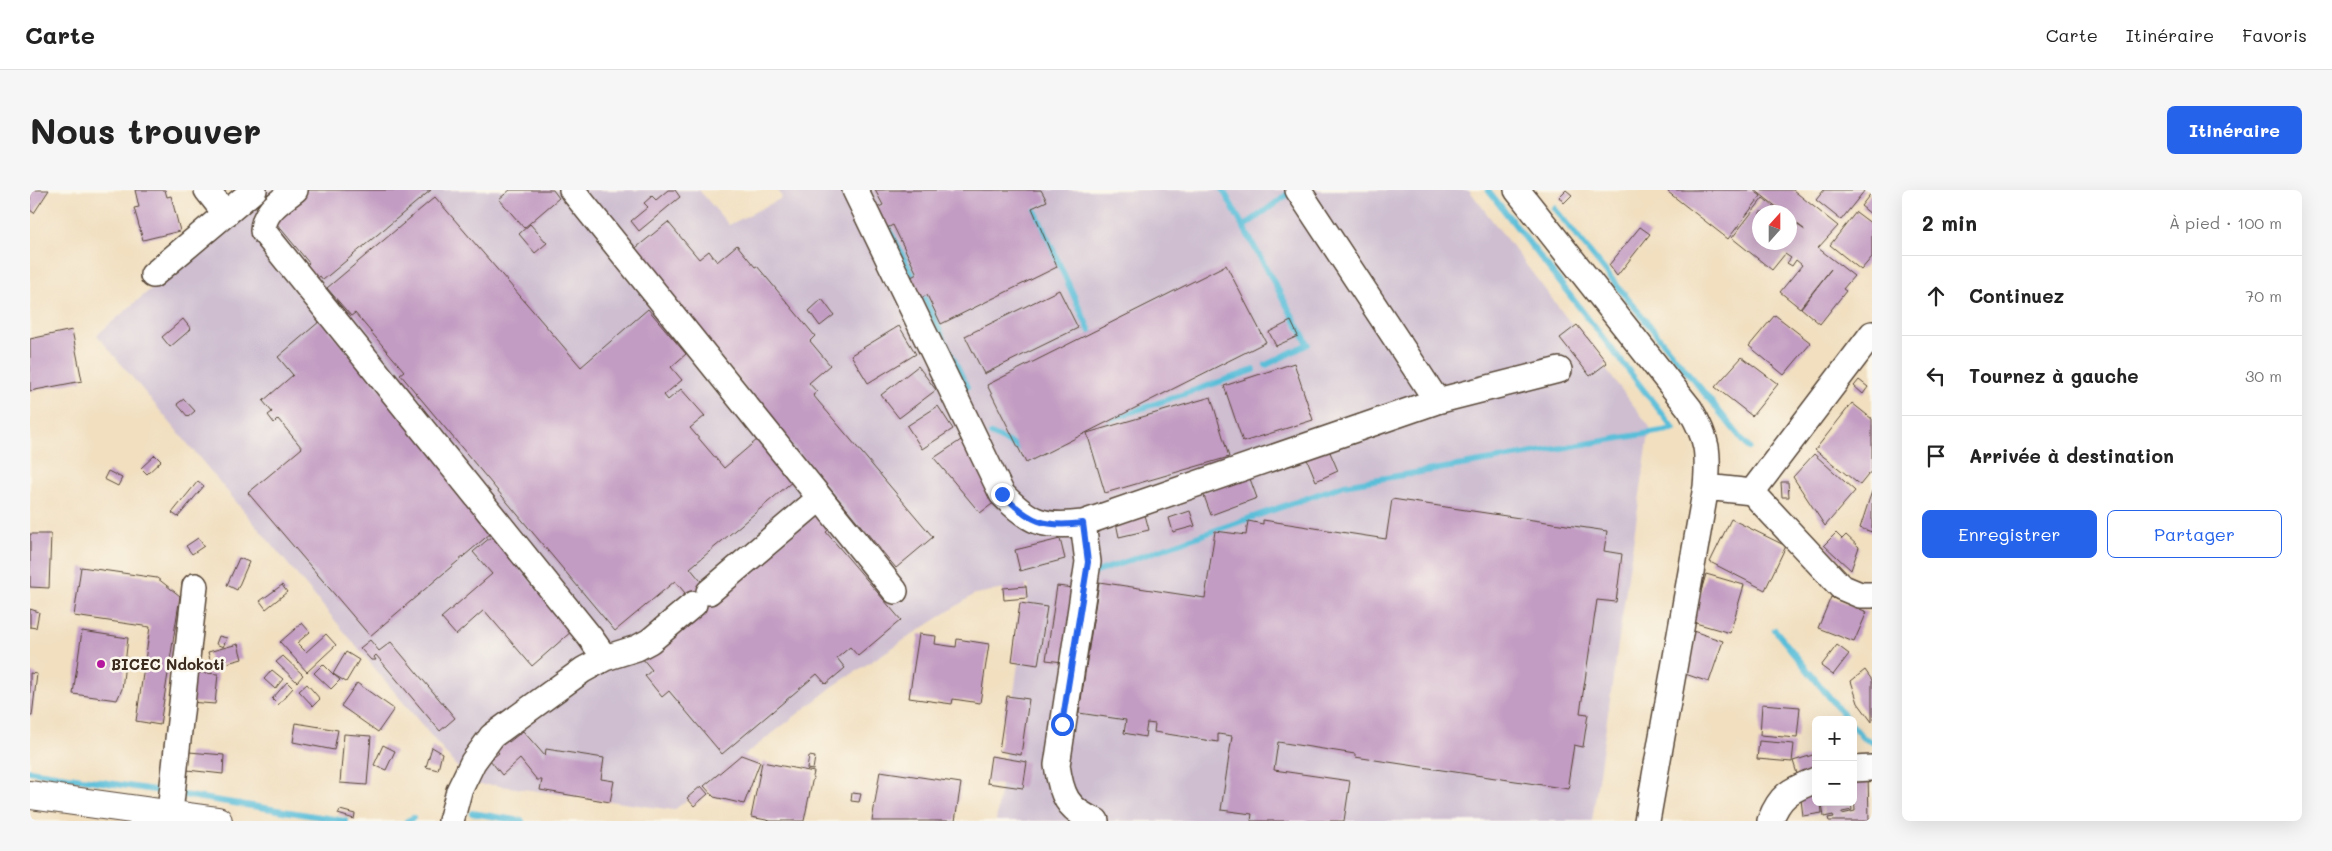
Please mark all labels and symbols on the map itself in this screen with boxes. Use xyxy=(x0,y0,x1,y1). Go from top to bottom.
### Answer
north arrow xyxy=(1752,205,1797,250)
route end xyxy=(991,483,1014,506)
place label: BICEC Ndokoti xyxy=(111,654,225,674)
marker: BICEC Ndokoti xyxy=(95,658,107,670)
route start xyxy=(1051,713,1074,736)

